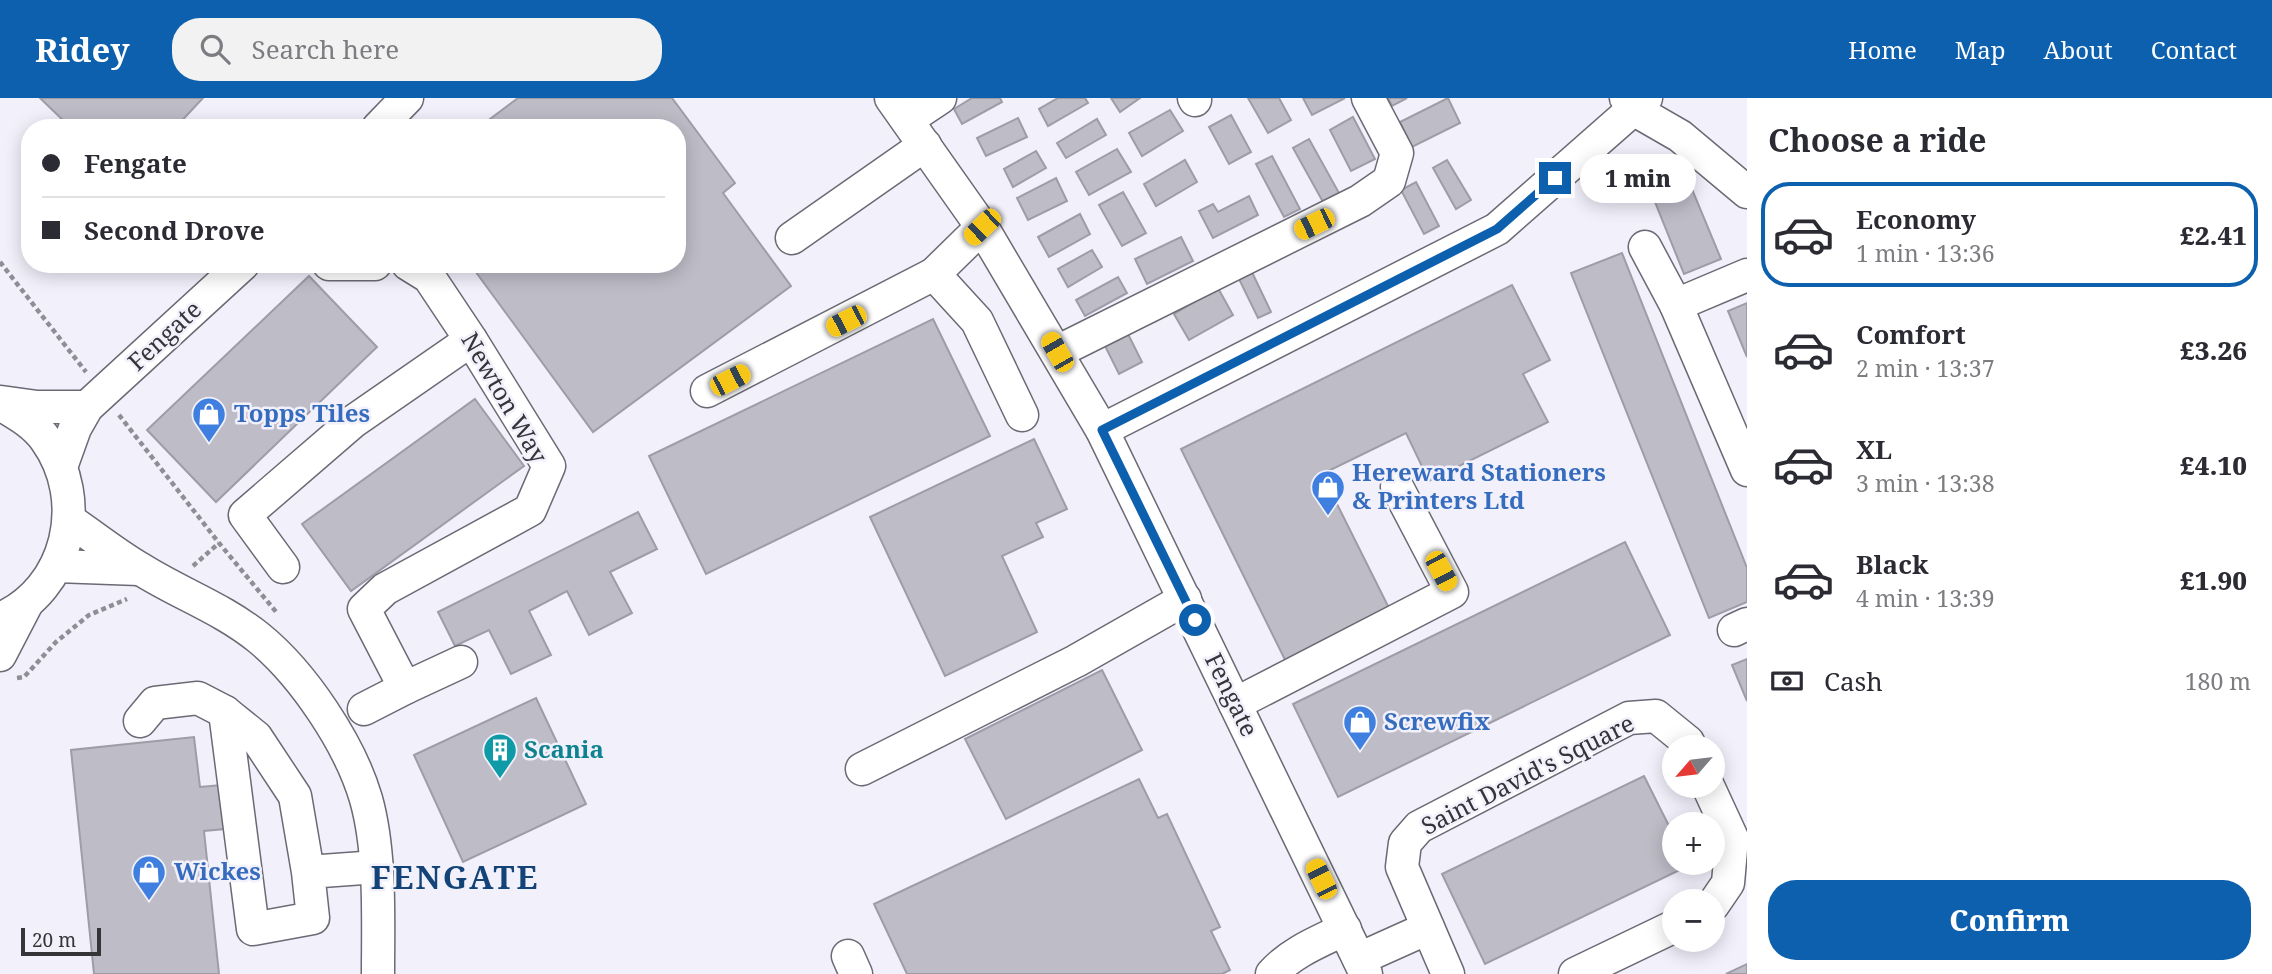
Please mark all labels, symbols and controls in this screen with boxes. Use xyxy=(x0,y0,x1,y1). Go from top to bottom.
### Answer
search box xyxy=(172,18,662,81)
text: Ridey xyxy=(35,27,130,72)
icon: search xyxy=(196,30,234,68)
text: Search here xyxy=(252,31,399,67)
text: Home xyxy=(1848,33,1917,66)
text: Map xyxy=(1955,33,2006,66)
text: About xyxy=(2044,33,2113,66)
text: Contact xyxy=(2151,33,2237,66)
text: Choose a ride xyxy=(1768,118,1987,161)
text: Fengate xyxy=(84,145,187,181)
callout: 1 min xyxy=(1580,154,1695,202)
route end xyxy=(1539,162,1571,194)
text: 1 min xyxy=(1605,162,1671,194)
text: Economy xyxy=(1856,201,1976,237)
icon: car xyxy=(1772,203,1835,266)
car xyxy=(960,205,1005,249)
car xyxy=(1291,205,1338,243)
text: Second Drove xyxy=(84,212,265,248)
text: £2.41 xyxy=(2180,217,2247,253)
text: 1 min · 13:36 xyxy=(1856,237,1994,269)
street label: Fengate xyxy=(120,292,208,377)
car xyxy=(823,302,870,340)
text: Comfort xyxy=(1856,316,1966,352)
icon: car xyxy=(1772,318,1835,381)
street label: Newton Way xyxy=(455,326,556,469)
car xyxy=(1038,329,1077,375)
text: £3.26 xyxy=(2180,332,2247,368)
text: 2 min · 13:37 xyxy=(1856,352,1994,384)
car xyxy=(707,361,754,399)
shop icon: Topps Tiles xyxy=(190,395,228,444)
place label: Topps Tiles xyxy=(234,396,370,429)
text: XL xyxy=(1856,431,1892,467)
icon: car xyxy=(1772,433,1835,496)
text: £4.10 xyxy=(2180,447,2247,483)
place label: Hereward Stationers & Printers Ltd xyxy=(1352,455,1606,516)
text: 3 min · 13:38 xyxy=(1856,467,1994,499)
shop icon: Hereward Stationers & Printers Ltd xyxy=(1309,468,1347,517)
text: Black xyxy=(1856,546,1929,582)
car xyxy=(1422,548,1461,594)
icon: car xyxy=(1772,548,1835,611)
text: £1.90 xyxy=(2180,562,2247,598)
text: 4 min · 13:39 xyxy=(1856,582,1994,614)
route start xyxy=(1179,604,1211,636)
street label: Fengate xyxy=(1198,647,1267,742)
icon: cash xyxy=(1768,662,1806,700)
text: Cash xyxy=(1824,663,1883,699)
text: 180 m xyxy=(2185,665,2251,697)
shop icon: Screwfix xyxy=(1341,703,1379,752)
place label: Screwfix xyxy=(1384,704,1491,737)
street label: Saint David's Square xyxy=(1415,706,1639,842)
building icon: Scania xyxy=(481,731,519,780)
place label: Scania xyxy=(524,732,604,765)
north arrow xyxy=(1662,735,1726,798)
map controls xyxy=(1662,735,1725,952)
button: + xyxy=(1662,812,1725,875)
shop icon: Wickes xyxy=(130,853,168,902)
place label: Wickes xyxy=(174,854,261,887)
district label: FENGATE xyxy=(371,855,539,898)
car xyxy=(1303,856,1340,902)
button: Confirm xyxy=(1768,880,2251,960)
button: − xyxy=(1662,889,1725,952)
scale bar xyxy=(21,925,102,957)
text: 20 m xyxy=(32,927,76,953)

